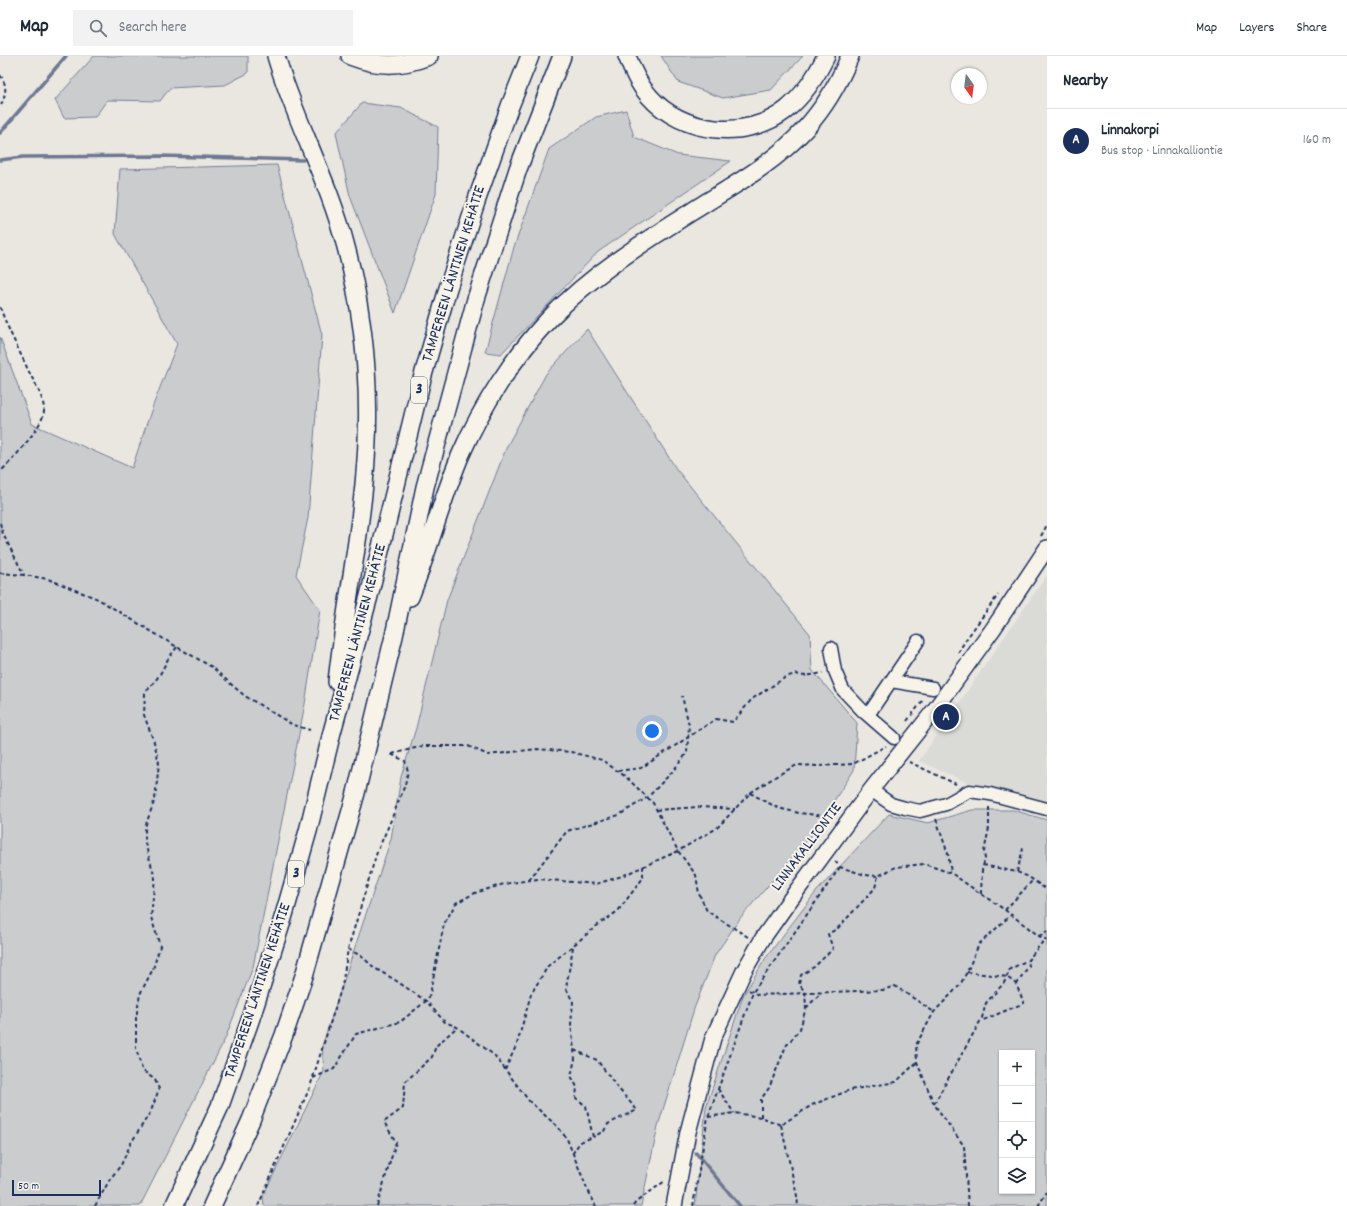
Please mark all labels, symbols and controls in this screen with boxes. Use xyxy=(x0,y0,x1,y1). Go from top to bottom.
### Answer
search box xyxy=(73,10,353,46)
text: Map xyxy=(20,14,49,41)
icon: search xyxy=(87,17,109,39)
text: Search here xyxy=(119,17,187,39)
text: Map xyxy=(1196,18,1217,38)
text: Layers xyxy=(1239,18,1274,38)
text: Share xyxy=(1296,18,1327,38)
north arrow xyxy=(951,68,987,104)
text: Nearby xyxy=(1063,70,1107,94)
text: Linnakorpi xyxy=(1101,120,1159,142)
text: A xyxy=(1072,131,1080,150)
text: 160 m xyxy=(1303,131,1331,150)
text: Bus stop · Linnakalliontie xyxy=(1101,142,1223,161)
street label: TAMPEREEN LÄNTINEN KEHÄTIE xyxy=(416,182,492,365)
road number: 3 xyxy=(411,377,427,403)
street label: TAMPEREEN LÄNTINEN KEHÄTIE xyxy=(323,541,393,725)
pin: A xyxy=(933,702,959,732)
your location xyxy=(642,721,662,741)
street label: LINNAKALLIONTIE xyxy=(766,797,849,896)
road number: 3 xyxy=(288,861,304,887)
street label: TAMPEREEN LÄNTINEN KEHÄTIE xyxy=(219,899,298,1082)
map controls xyxy=(999,1050,1035,1194)
button: + xyxy=(999,1050,1035,1086)
button: − xyxy=(999,1086,1035,1122)
button: locate xyxy=(999,1122,1035,1158)
button: layers xyxy=(999,1158,1035,1194)
scale bar xyxy=(12,1178,101,1197)
text: 50 m xyxy=(18,1179,39,1195)

